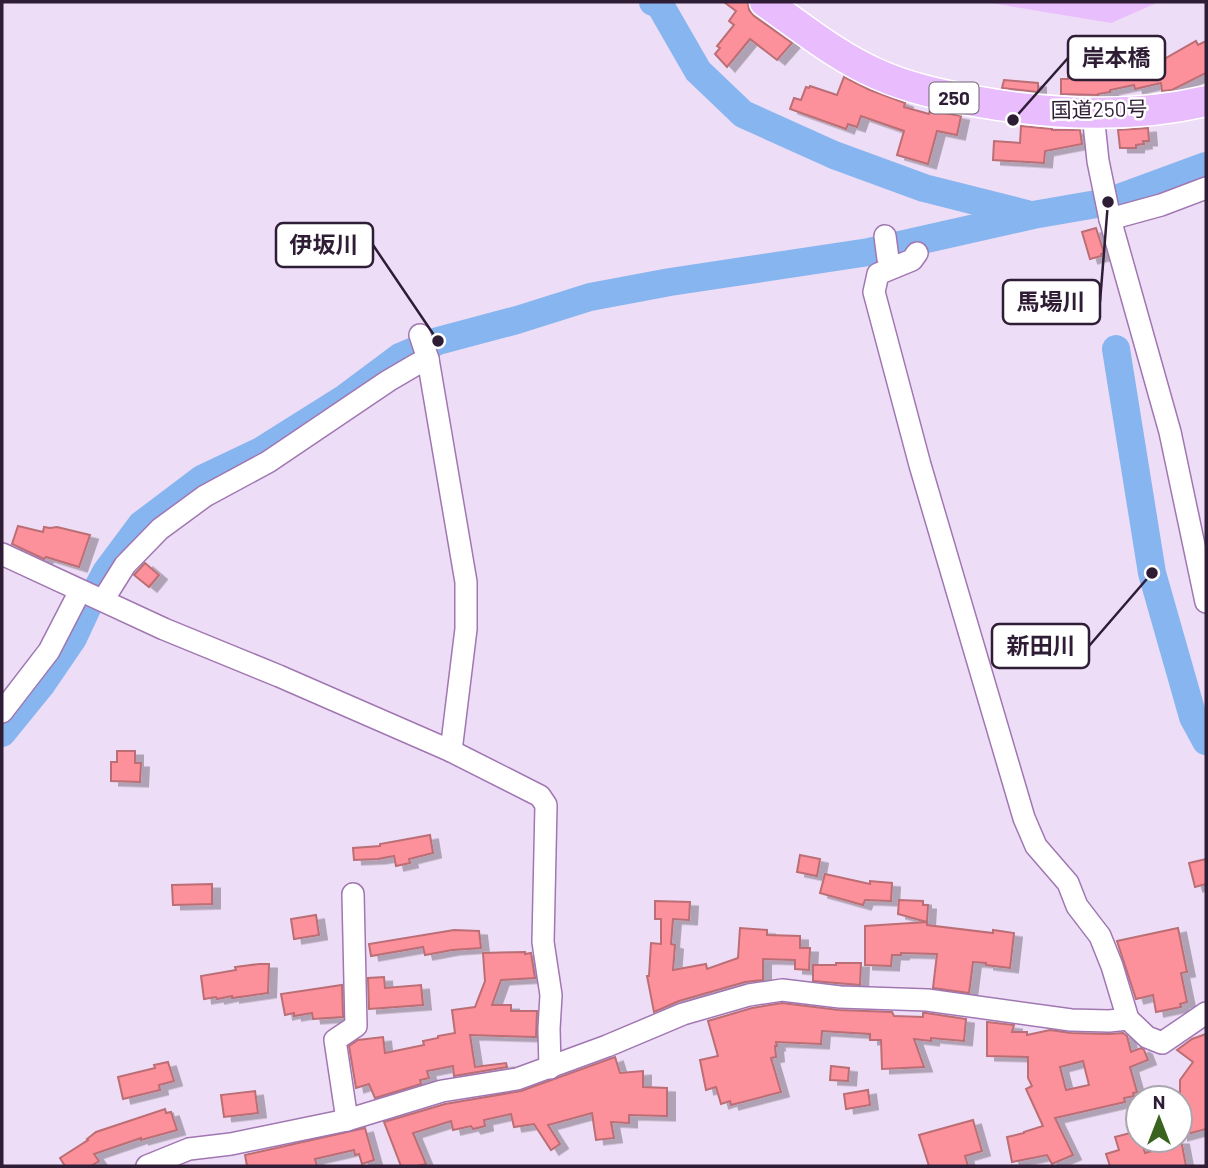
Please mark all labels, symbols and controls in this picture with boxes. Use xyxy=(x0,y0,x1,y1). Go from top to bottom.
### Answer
callout: 岸本橋 xyxy=(1068,36,1165,80)
text: 岸本橋 xyxy=(1082,43,1151,71)
road number: 250 xyxy=(930,82,978,114)
street label: 国道250号 xyxy=(1050,95,1148,122)
callout: 伊坂川 xyxy=(276,223,373,267)
text: 伊坂川 xyxy=(290,230,359,258)
callout: 馬場川 xyxy=(1003,280,1100,324)
text: 馬場川 xyxy=(1017,287,1086,315)
callout: 新田川 xyxy=(992,624,1089,668)
text: 新田川 xyxy=(1007,631,1076,659)
north arrow xyxy=(1124,1084,1194,1154)
text: N xyxy=(1153,1090,1165,1113)

